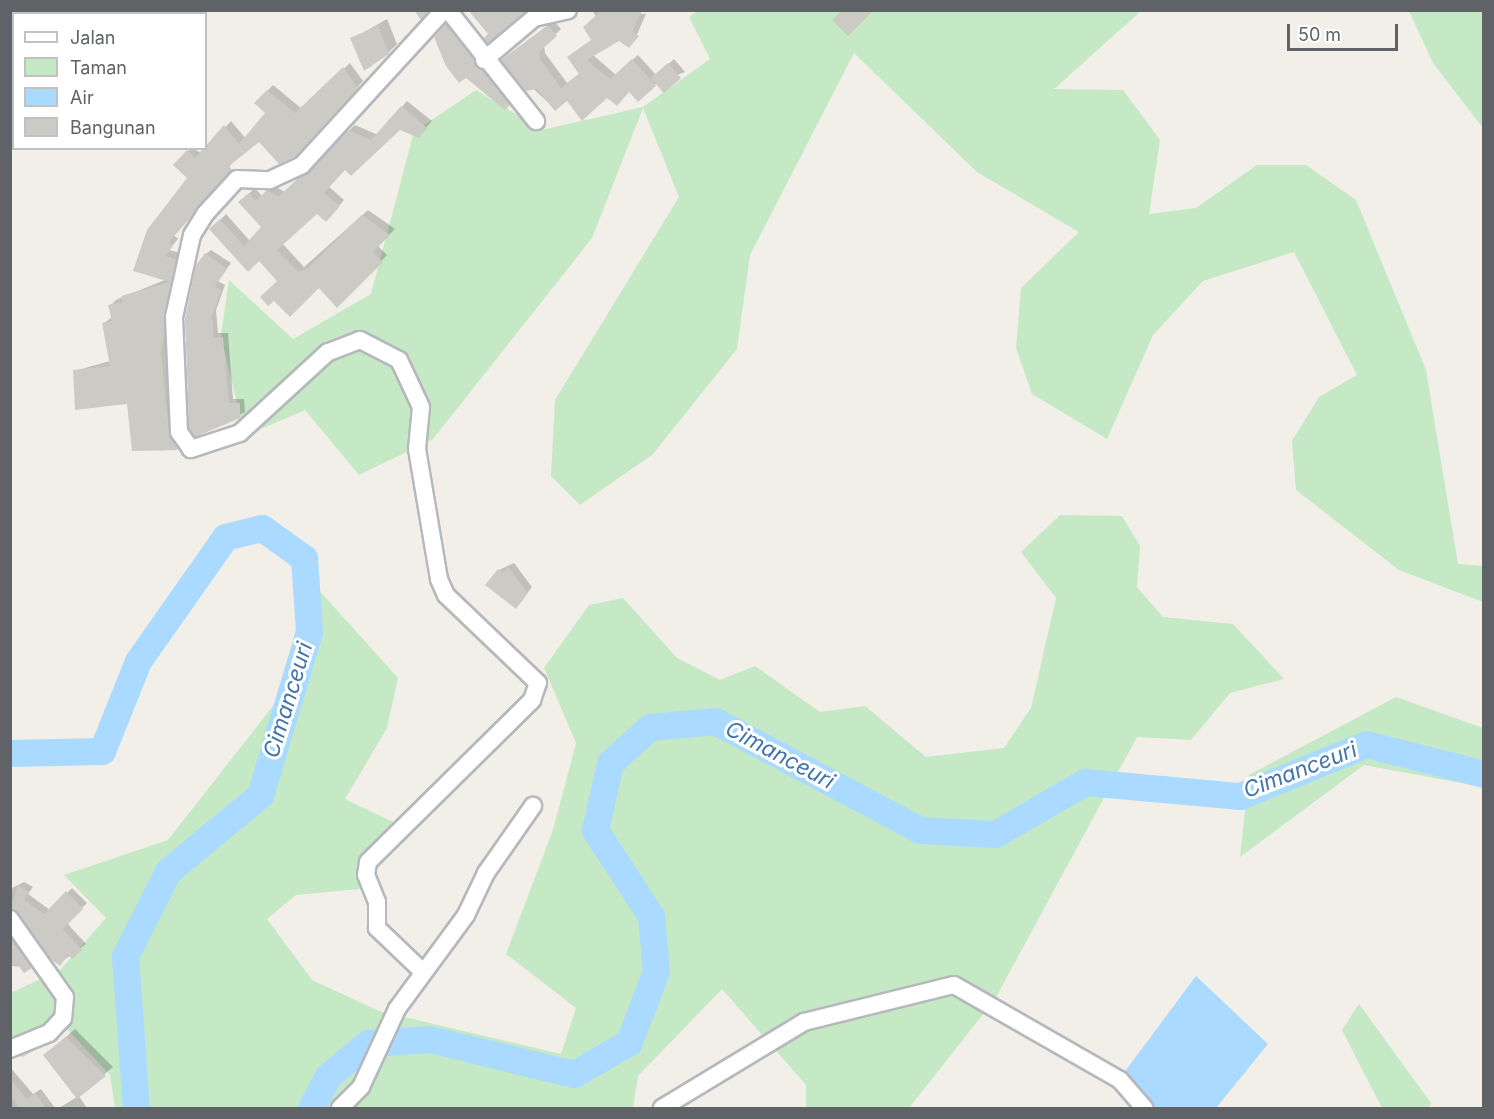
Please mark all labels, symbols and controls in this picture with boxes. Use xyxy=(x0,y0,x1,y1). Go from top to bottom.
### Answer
legend xyxy=(12,12,207,150)
scale bar xyxy=(1290,12,1401,50)
text: 50 m xyxy=(1298,24,1341,45)
text: Jalan xyxy=(70,27,115,48)
text: Taman xyxy=(70,57,127,78)
text: Air xyxy=(70,87,94,108)
text: Bangunan xyxy=(70,117,156,138)
water label: Cimanceuri xyxy=(258,639,318,761)
water label: Cimanceuri xyxy=(721,715,839,795)
water label: Cimanceuri xyxy=(1240,736,1360,804)

